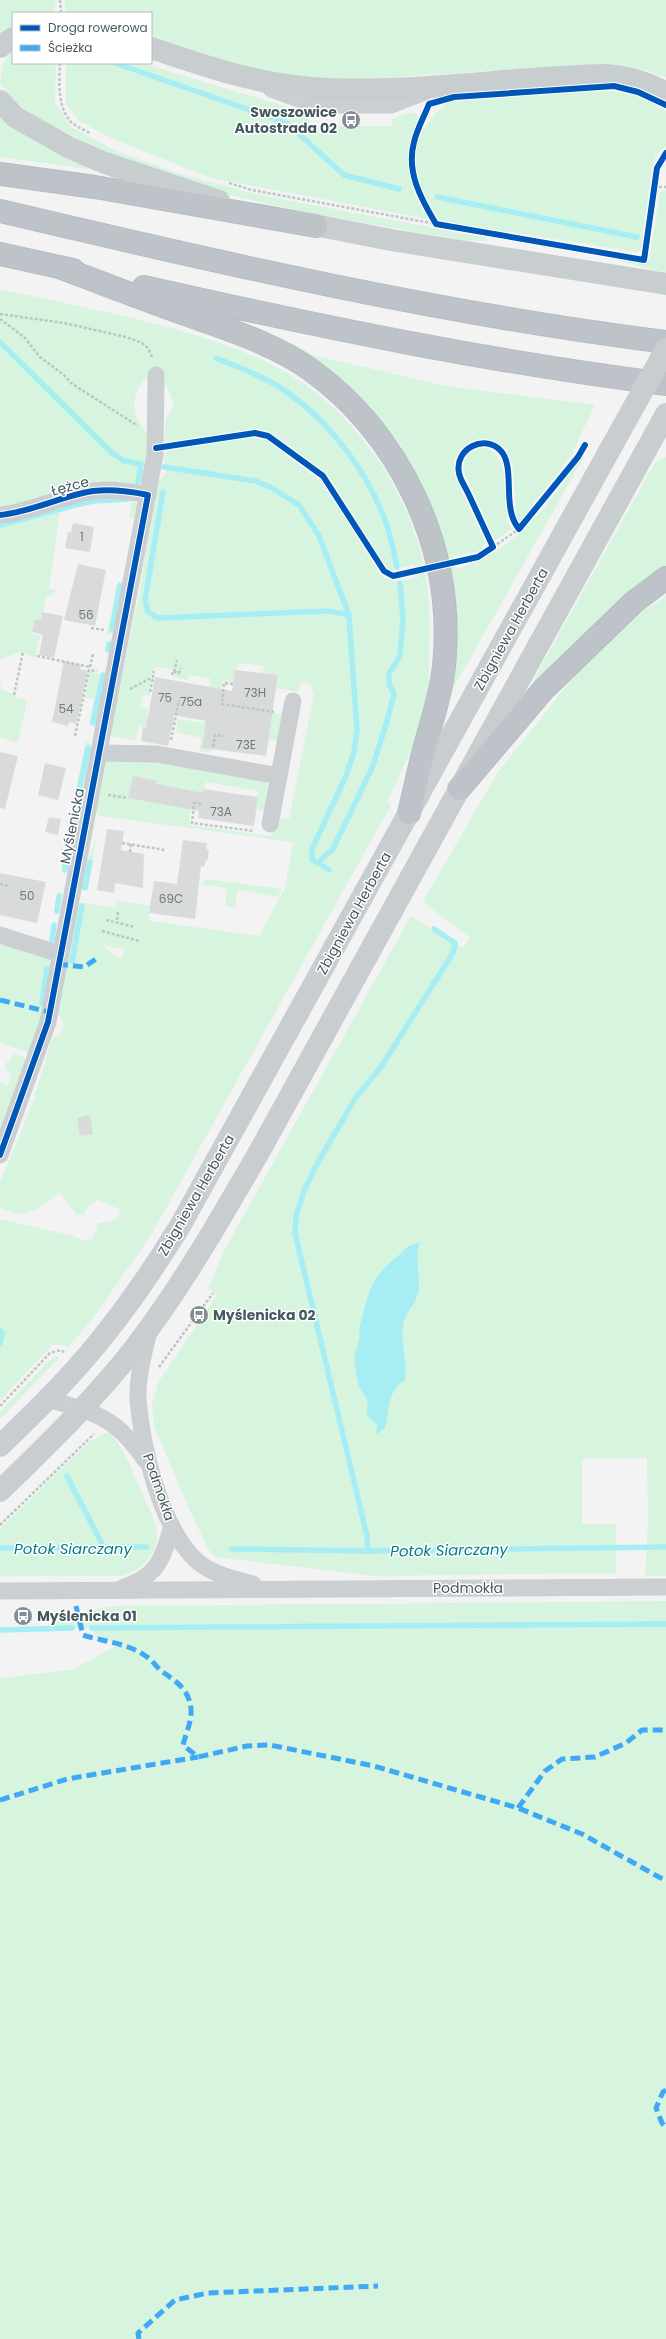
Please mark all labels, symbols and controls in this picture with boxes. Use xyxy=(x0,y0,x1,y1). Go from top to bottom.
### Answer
legend xyxy=(12,12,152,64)
text: Droga rowerowa xyxy=(48,19,148,36)
text: Ścieżka xyxy=(48,39,92,56)
place label: Swoszowice Autostrada 02 xyxy=(235,102,337,138)
bus stop icon: Swoszowice Autostrada 02 xyxy=(340,109,362,131)
street label: Łężce xyxy=(49,471,91,501)
house number: 1 xyxy=(80,528,84,545)
street label: Zbigniewa Herberta xyxy=(469,564,553,694)
house number: 56 xyxy=(78,606,94,623)
house number: 73H xyxy=(244,684,266,701)
house number: 75 xyxy=(158,689,172,706)
house number: 75a xyxy=(180,693,202,710)
house number: 54 xyxy=(58,700,74,717)
house number: 73E xyxy=(236,736,256,753)
street label: Myślenicka xyxy=(55,786,89,866)
house number: 73A xyxy=(210,803,232,820)
street label: Zbigniewa Herberta xyxy=(312,848,396,978)
house number: 50 xyxy=(19,887,35,904)
house number: 69C xyxy=(159,890,183,907)
street label: Zbigniewa Herberta xyxy=(153,1131,239,1259)
bus stop icon: Myślenicka 02 xyxy=(188,1304,210,1326)
place label: Myślenicka 02 xyxy=(213,1305,316,1325)
street label: Podmokła xyxy=(138,1451,180,1523)
water label: Potok Siarczany xyxy=(14,1538,132,1559)
water label: Potok Siarczany xyxy=(390,1538,509,1562)
street label: Podmokła xyxy=(433,1578,503,1598)
bus stop icon: Myślenicka 01 xyxy=(12,1605,34,1627)
place label: Myślenicka 01 xyxy=(37,1606,137,1626)

